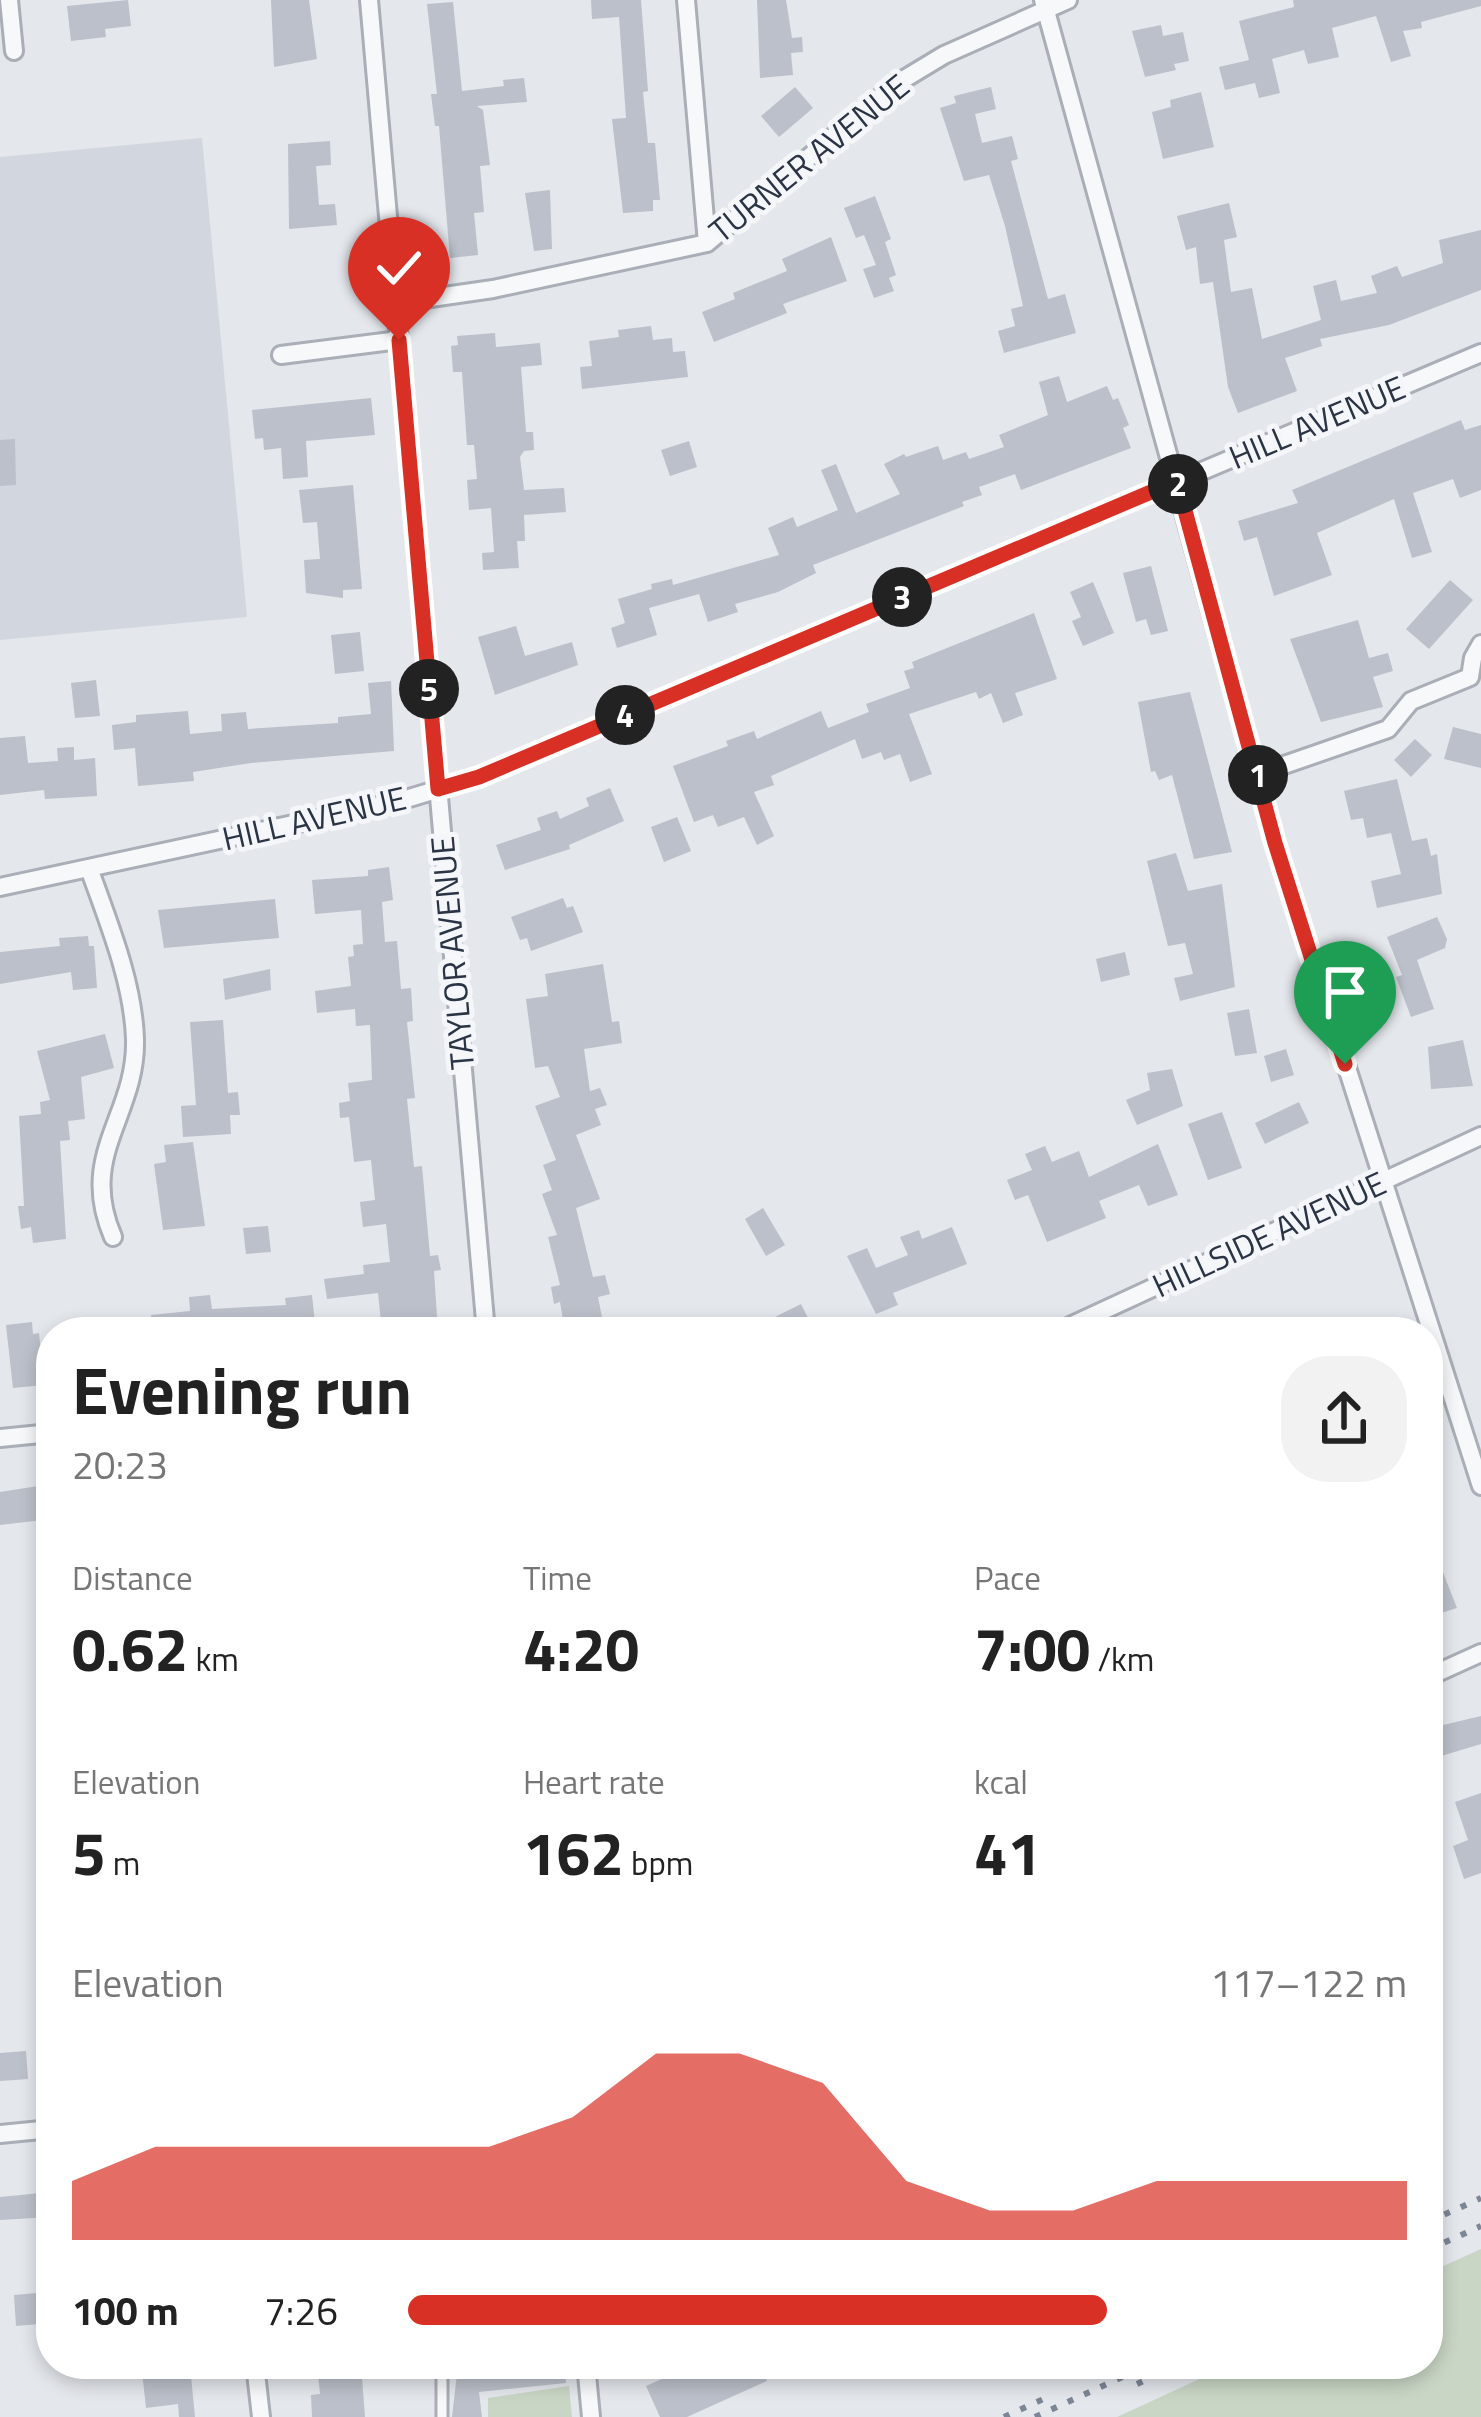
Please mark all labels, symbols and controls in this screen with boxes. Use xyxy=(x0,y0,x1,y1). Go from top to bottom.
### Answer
street label: TURNER AVENUE xyxy=(698,61,920,255)
pin xyxy=(348,217,450,340)
icon: check xyxy=(366,235,432,301)
street label: HILL AVENUE xyxy=(1221,362,1413,482)
pin: 2 xyxy=(1148,454,1208,514)
text: 2 xyxy=(1169,459,1187,509)
pin: 3 xyxy=(872,567,932,627)
text: 3 xyxy=(893,572,911,622)
pin: 5 xyxy=(399,659,459,719)
text: 5 xyxy=(420,664,438,714)
pin: 4 xyxy=(595,685,655,745)
text: 4 xyxy=(616,690,634,740)
pin: 1 xyxy=(1228,745,1288,805)
text: 1 xyxy=(1249,750,1267,800)
street label: HILL AVENUE xyxy=(217,773,411,863)
street label: TAYLOR AVENUE xyxy=(417,834,487,1072)
pin xyxy=(1294,941,1396,1064)
icon: arrive xyxy=(1312,959,1378,1025)
street label: HILLSIDE AVENUE xyxy=(1144,1158,1394,1310)
text: Evening run xyxy=(72,1339,412,1440)
button: share xyxy=(1281,1356,1407,1482)
text: 20:23 xyxy=(72,1435,168,1494)
text: Distance xyxy=(72,1553,193,1603)
text: Time xyxy=(523,1553,592,1603)
text: Pace xyxy=(974,1553,1041,1603)
text: 0.62 xyxy=(72,1603,188,1694)
text: 4:20 xyxy=(523,1603,639,1694)
text: 7:00 xyxy=(974,1603,1090,1694)
text: km xyxy=(188,1634,239,1684)
text: /km xyxy=(1090,1634,1154,1684)
text: Elevation xyxy=(72,1757,200,1807)
text: Heart rate xyxy=(523,1757,665,1807)
text: kcal xyxy=(974,1757,1028,1807)
text: 5 xyxy=(72,1807,106,1898)
text: 162 xyxy=(523,1807,624,1898)
text: 41 xyxy=(974,1807,1041,1898)
text: m xyxy=(106,1838,140,1888)
text: bpm xyxy=(624,1838,693,1888)
text: Elevation xyxy=(72,1953,224,2012)
text: 117–122 m xyxy=(1210,1953,1407,2012)
text: 100 m xyxy=(72,2281,179,2340)
text: 7:26 xyxy=(264,2281,338,2340)

